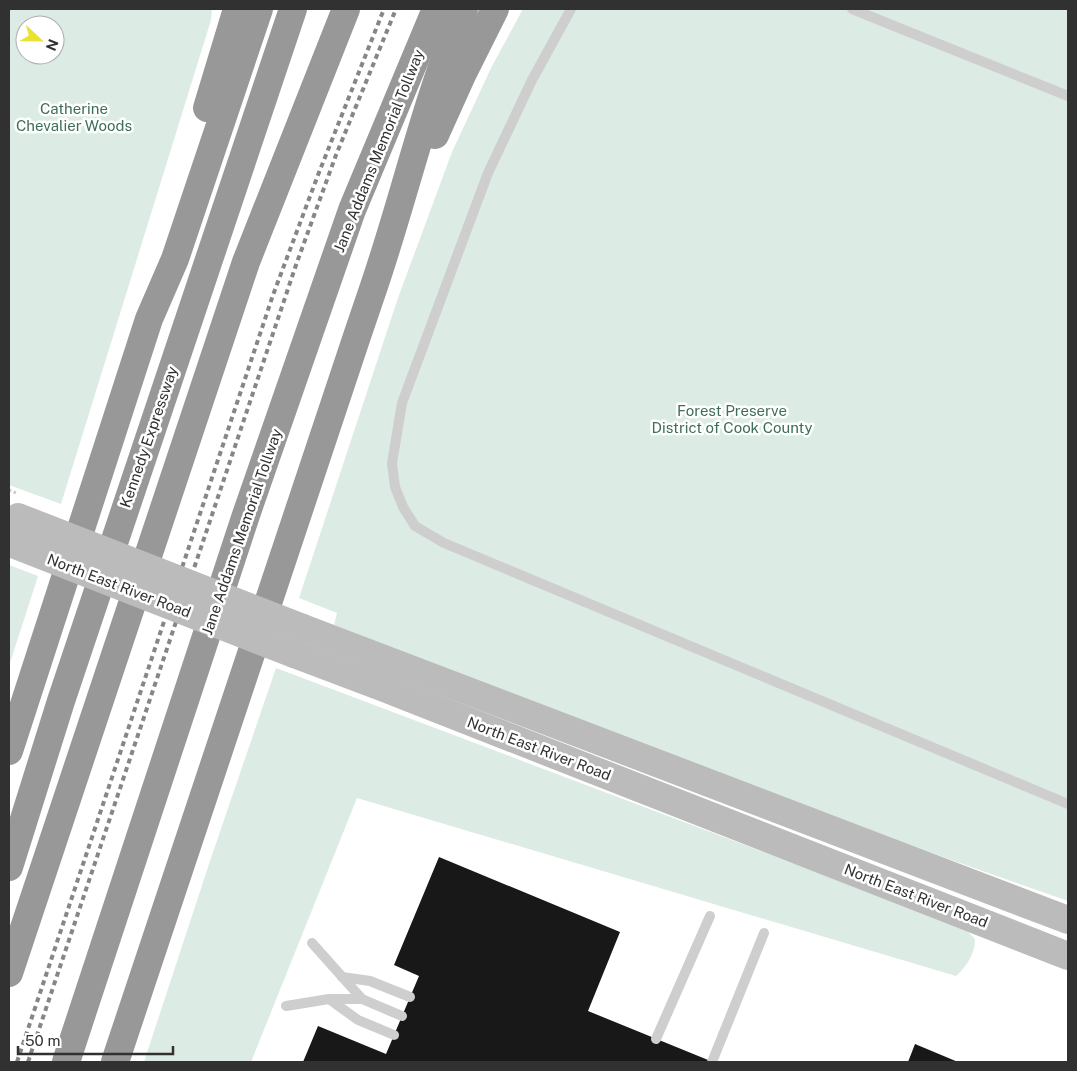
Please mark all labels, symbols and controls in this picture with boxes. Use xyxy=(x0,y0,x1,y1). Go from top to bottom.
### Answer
north arrow xyxy=(15,15,65,65)
text: N xyxy=(43,37,62,53)
street label: Jane Addams Memorial Tollway xyxy=(330,47,427,255)
park label: Catherine Chevalier Woods xyxy=(16,100,132,134)
street label: Kennedy Expressway xyxy=(116,364,181,510)
park label: Forest Preserve District of Cook County xyxy=(652,402,812,436)
street label: Jane Addams Memorial Tollway xyxy=(198,426,285,637)
street label: North East River Road xyxy=(45,550,193,621)
street label: North East River Road xyxy=(465,713,613,784)
street label: North East River Road xyxy=(842,860,990,931)
scale bar xyxy=(18,1024,172,1056)
text: 50 m xyxy=(25,1032,60,1049)

